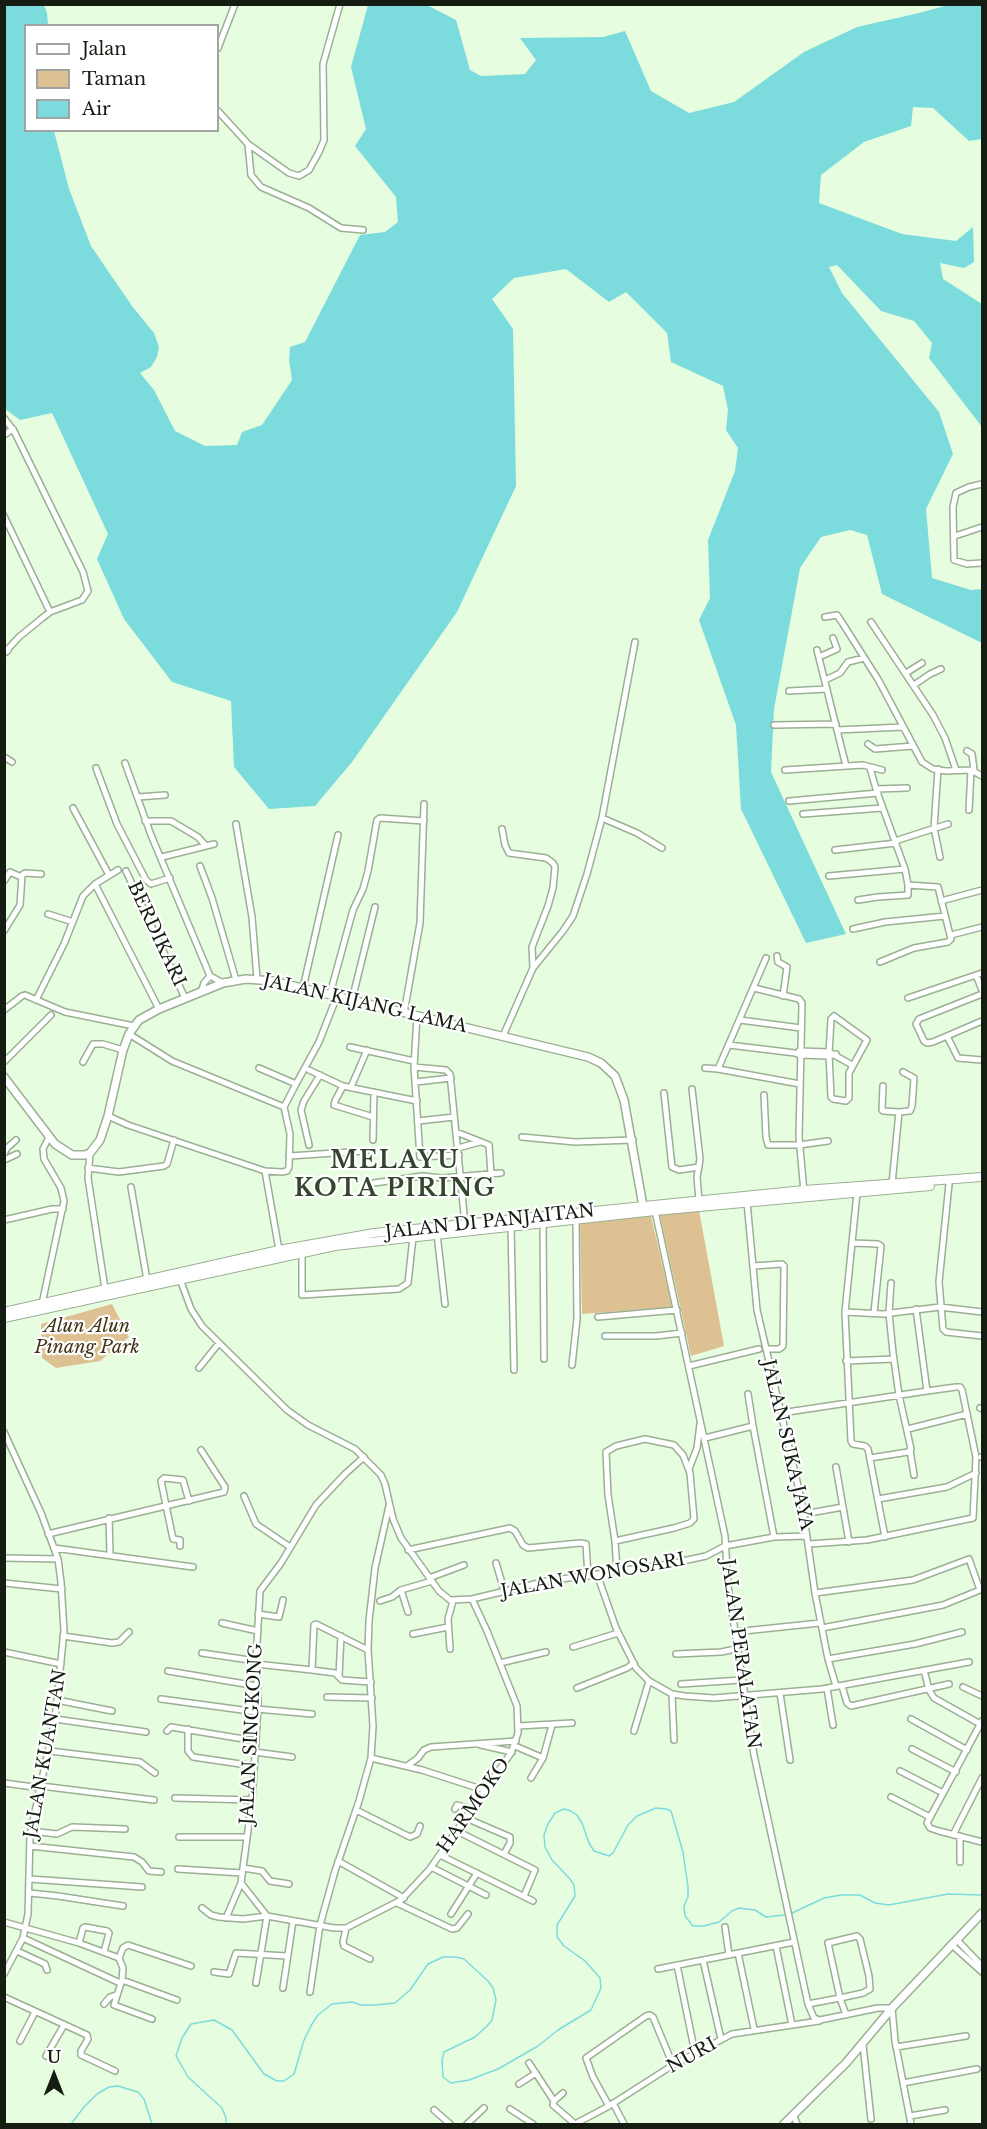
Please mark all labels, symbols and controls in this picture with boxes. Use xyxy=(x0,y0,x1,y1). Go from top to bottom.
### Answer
legend xyxy=(24,24,219,132)
text: Jalan xyxy=(82,38,127,60)
text: Taman xyxy=(82,68,146,90)
text: Air xyxy=(82,98,111,120)
street label: BERDIKARI xyxy=(122,878,190,990)
street label: JALAN KIJANG LAMA xyxy=(261,970,469,1038)
district label: MELAYU KOTA PIRING xyxy=(294,1147,496,1203)
street label: JALAN DI PANJAITAN xyxy=(384,1200,596,1244)
park label: Alun Alun Pinang Park xyxy=(34,1316,140,1358)
street label: JALAN SUKA JAYA xyxy=(757,1357,817,1533)
street label: JALAN WONOSARI xyxy=(499,1549,687,1603)
street label: JALAN PERALATAN xyxy=(716,1558,764,1750)
street label: JALAN SINGKONG xyxy=(236,1643,268,1825)
street label: JALAN KUANTAN xyxy=(20,1668,72,1840)
street label: HARMOKO xyxy=(433,1754,515,1858)
street label: NURI xyxy=(663,2034,721,2078)
north arrow xyxy=(24,2045,84,2105)
text: U xyxy=(47,2047,61,2067)

